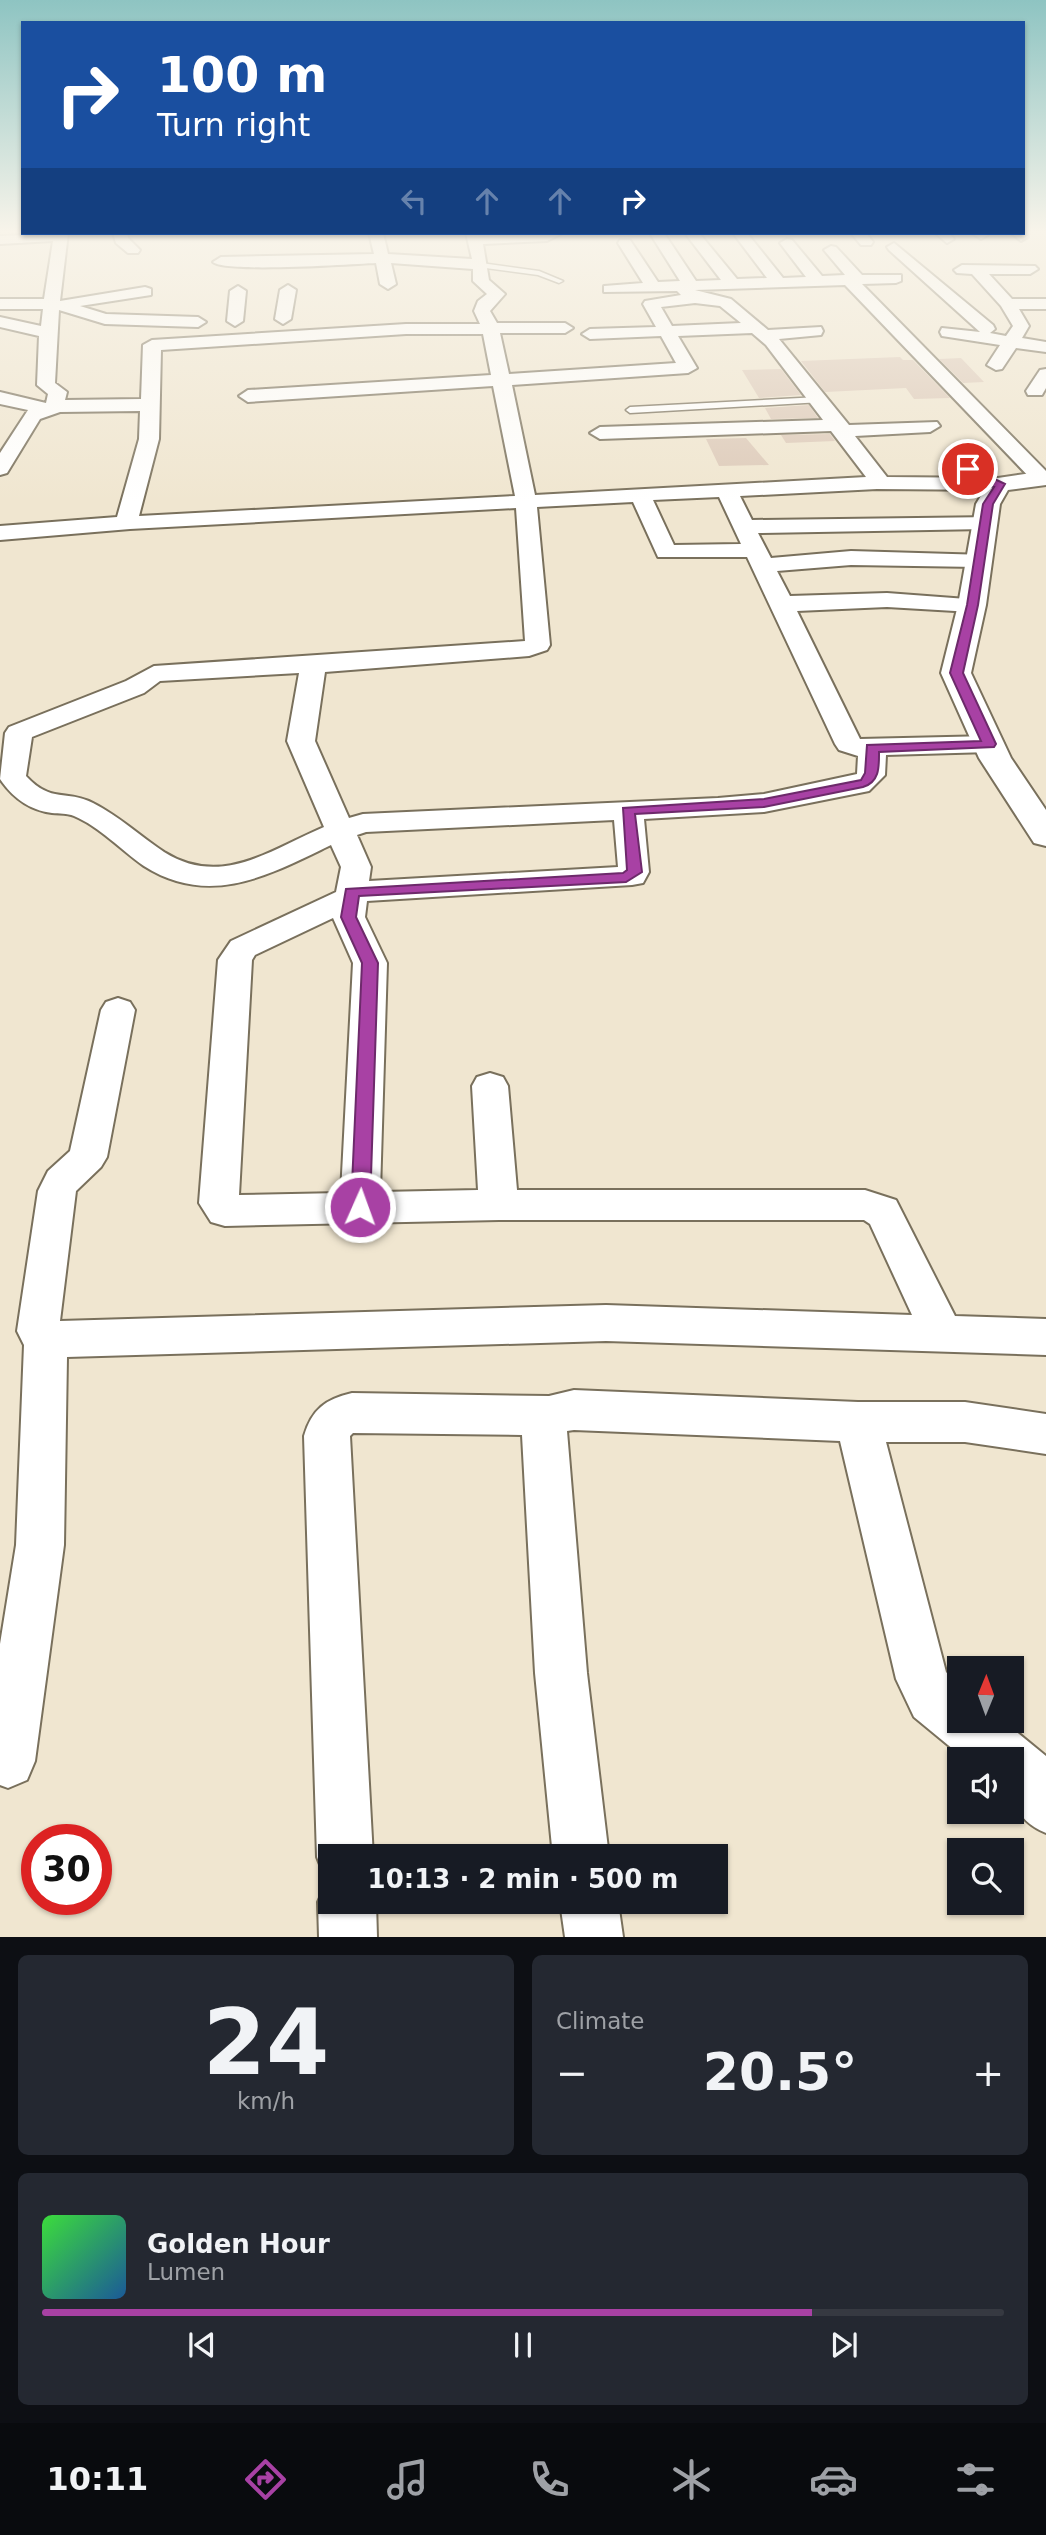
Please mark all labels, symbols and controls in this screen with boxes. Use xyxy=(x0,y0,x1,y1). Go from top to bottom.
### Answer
text: 100 m xyxy=(157,47,327,104)
icon: right xyxy=(42,49,133,140)
text: Turn right xyxy=(157,106,310,144)
icon: left xyxy=(395,182,433,220)
icon: ahead xyxy=(468,182,506,220)
icon: ahead xyxy=(541,182,579,220)
icon: right xyxy=(614,182,652,220)
pin xyxy=(938,439,998,499)
icon: arrive xyxy=(949,450,987,488)
position arrow xyxy=(323,1170,397,1244)
north arrow xyxy=(947,1656,1024,1732)
map controls xyxy=(947,1656,1024,1915)
button: sound xyxy=(947,1747,1024,1824)
speed limit sign: 30 xyxy=(21,1824,112,1915)
button: search xyxy=(947,1838,1024,1915)
text: 10:13 · 2 min · 500 m xyxy=(368,1864,678,1894)
text: 24 xyxy=(203,1990,329,2095)
text: Climate xyxy=(556,2008,645,2034)
text: 20.5° xyxy=(703,2042,857,2102)
text: − xyxy=(556,2051,588,2095)
text: + xyxy=(972,2051,1004,2095)
text: km/h xyxy=(237,2088,295,2114)
text: Golden Hour xyxy=(147,2229,330,2259)
text: Lumen xyxy=(147,2259,225,2285)
icon: previous xyxy=(183,2326,221,2364)
icon: pause xyxy=(504,2326,542,2364)
icon: next xyxy=(825,2326,863,2364)
icon: directions xyxy=(241,2455,290,2504)
icon: music xyxy=(383,2455,432,2504)
icon: phone xyxy=(525,2455,574,2504)
icon: climate xyxy=(667,2455,716,2504)
icon: car xyxy=(809,2455,858,2504)
icon: filters xyxy=(951,2455,1000,2504)
text: 10:11 xyxy=(46,2460,148,2498)

